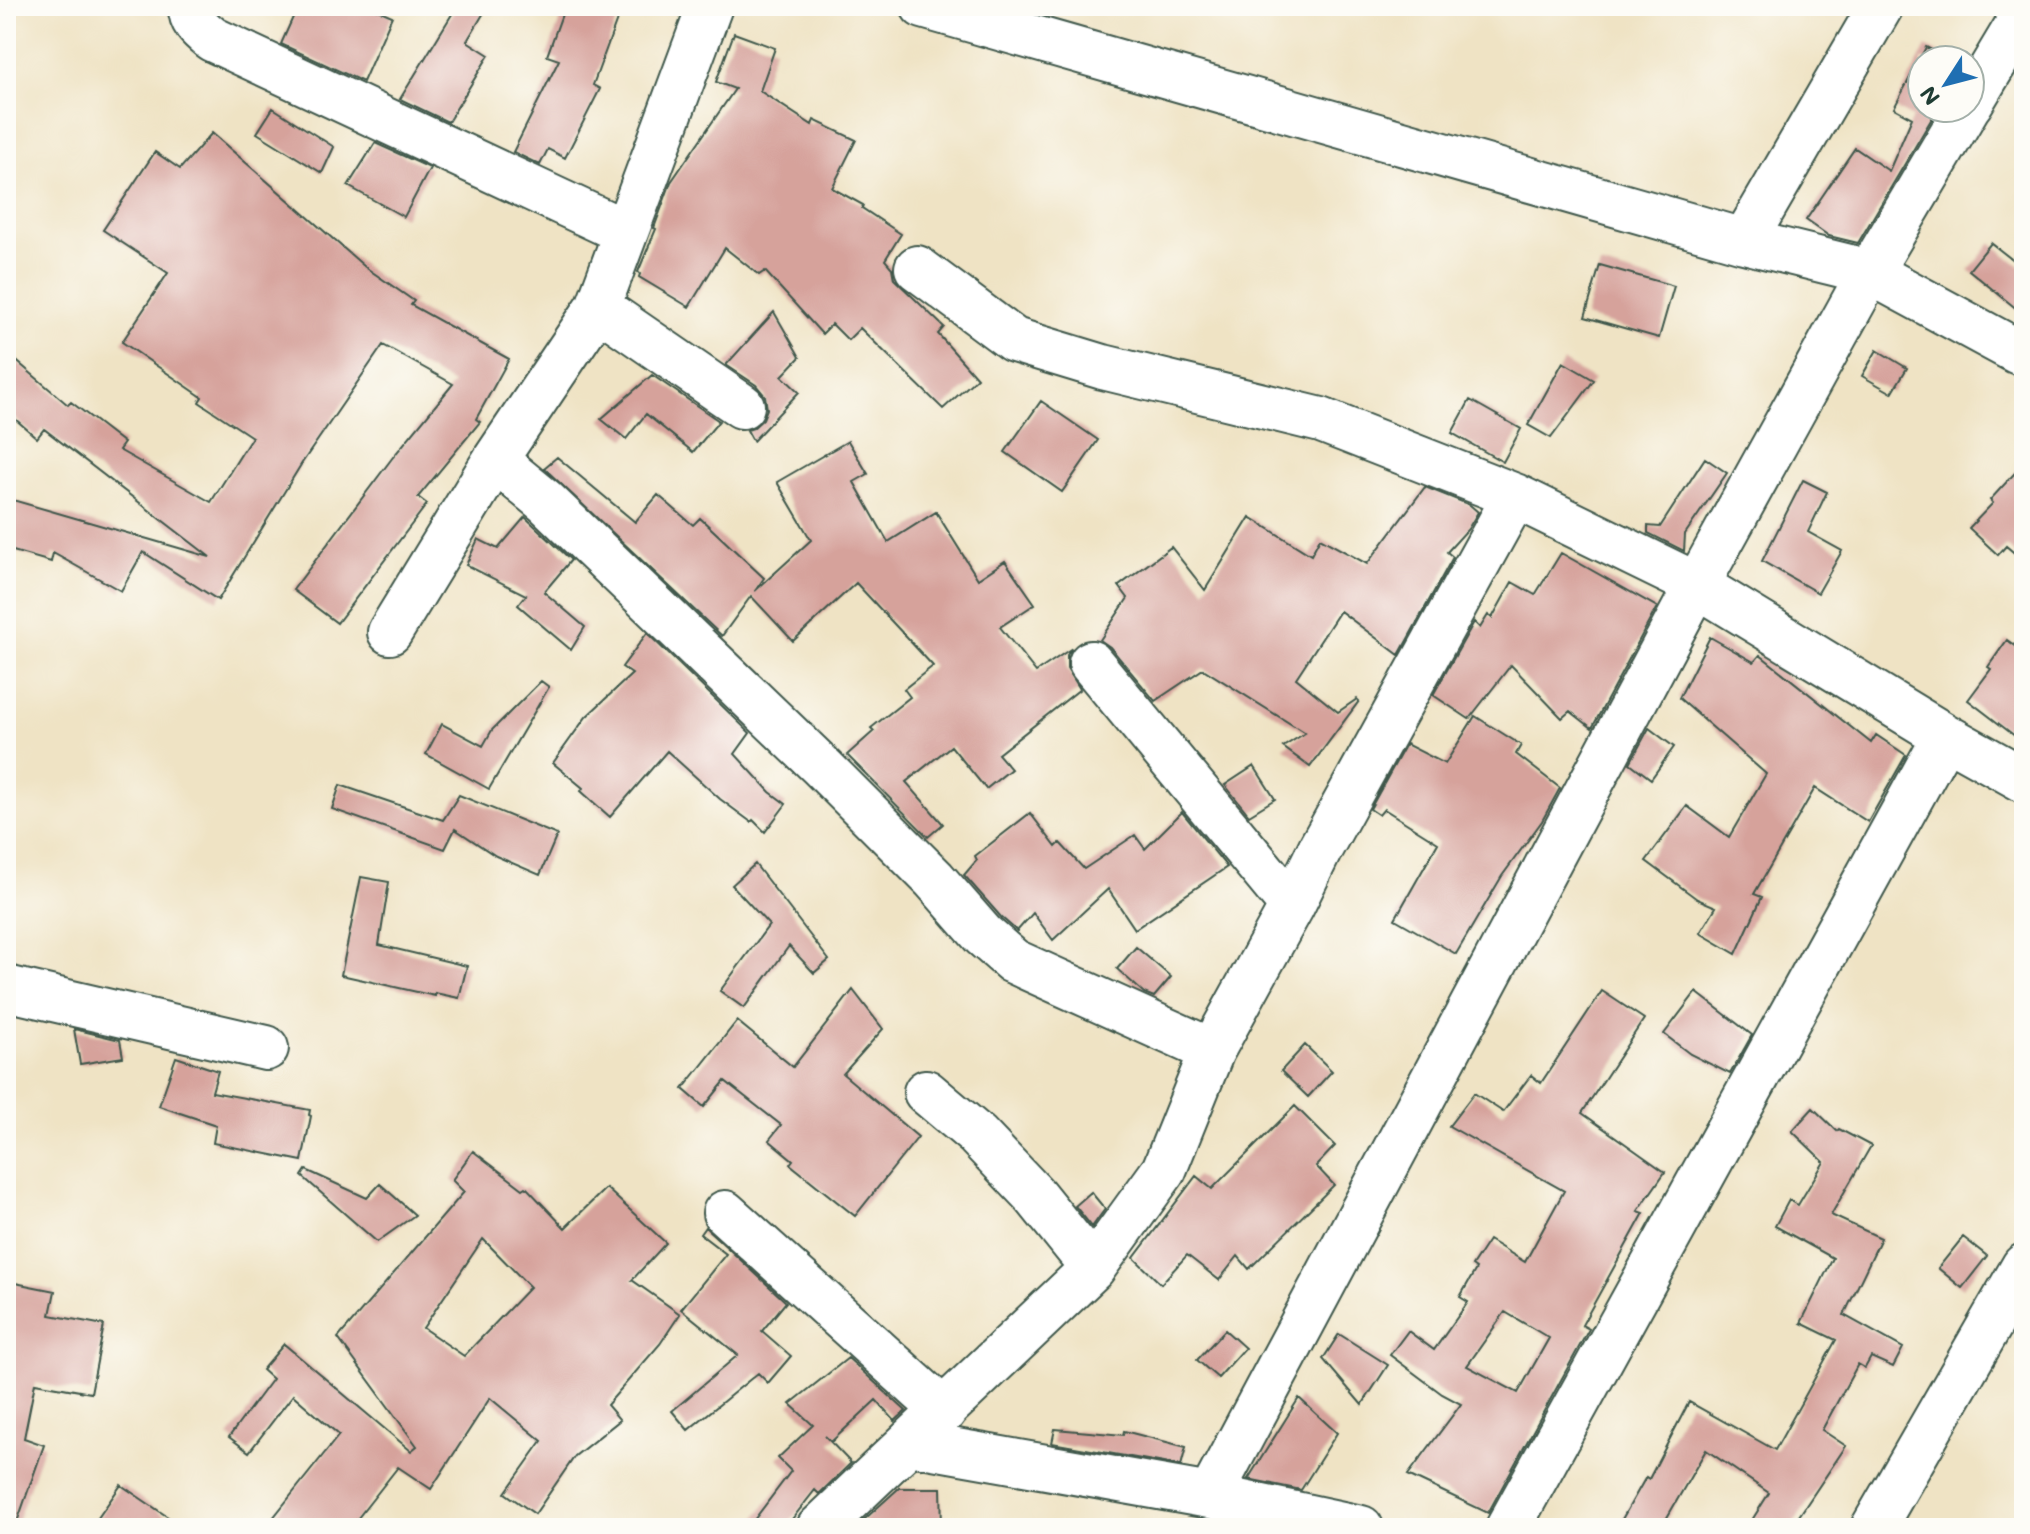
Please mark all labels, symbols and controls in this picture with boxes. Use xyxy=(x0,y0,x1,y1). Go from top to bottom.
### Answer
north arrow xyxy=(1906,44,1986,124)
text: N xyxy=(1913,81,1946,111)

